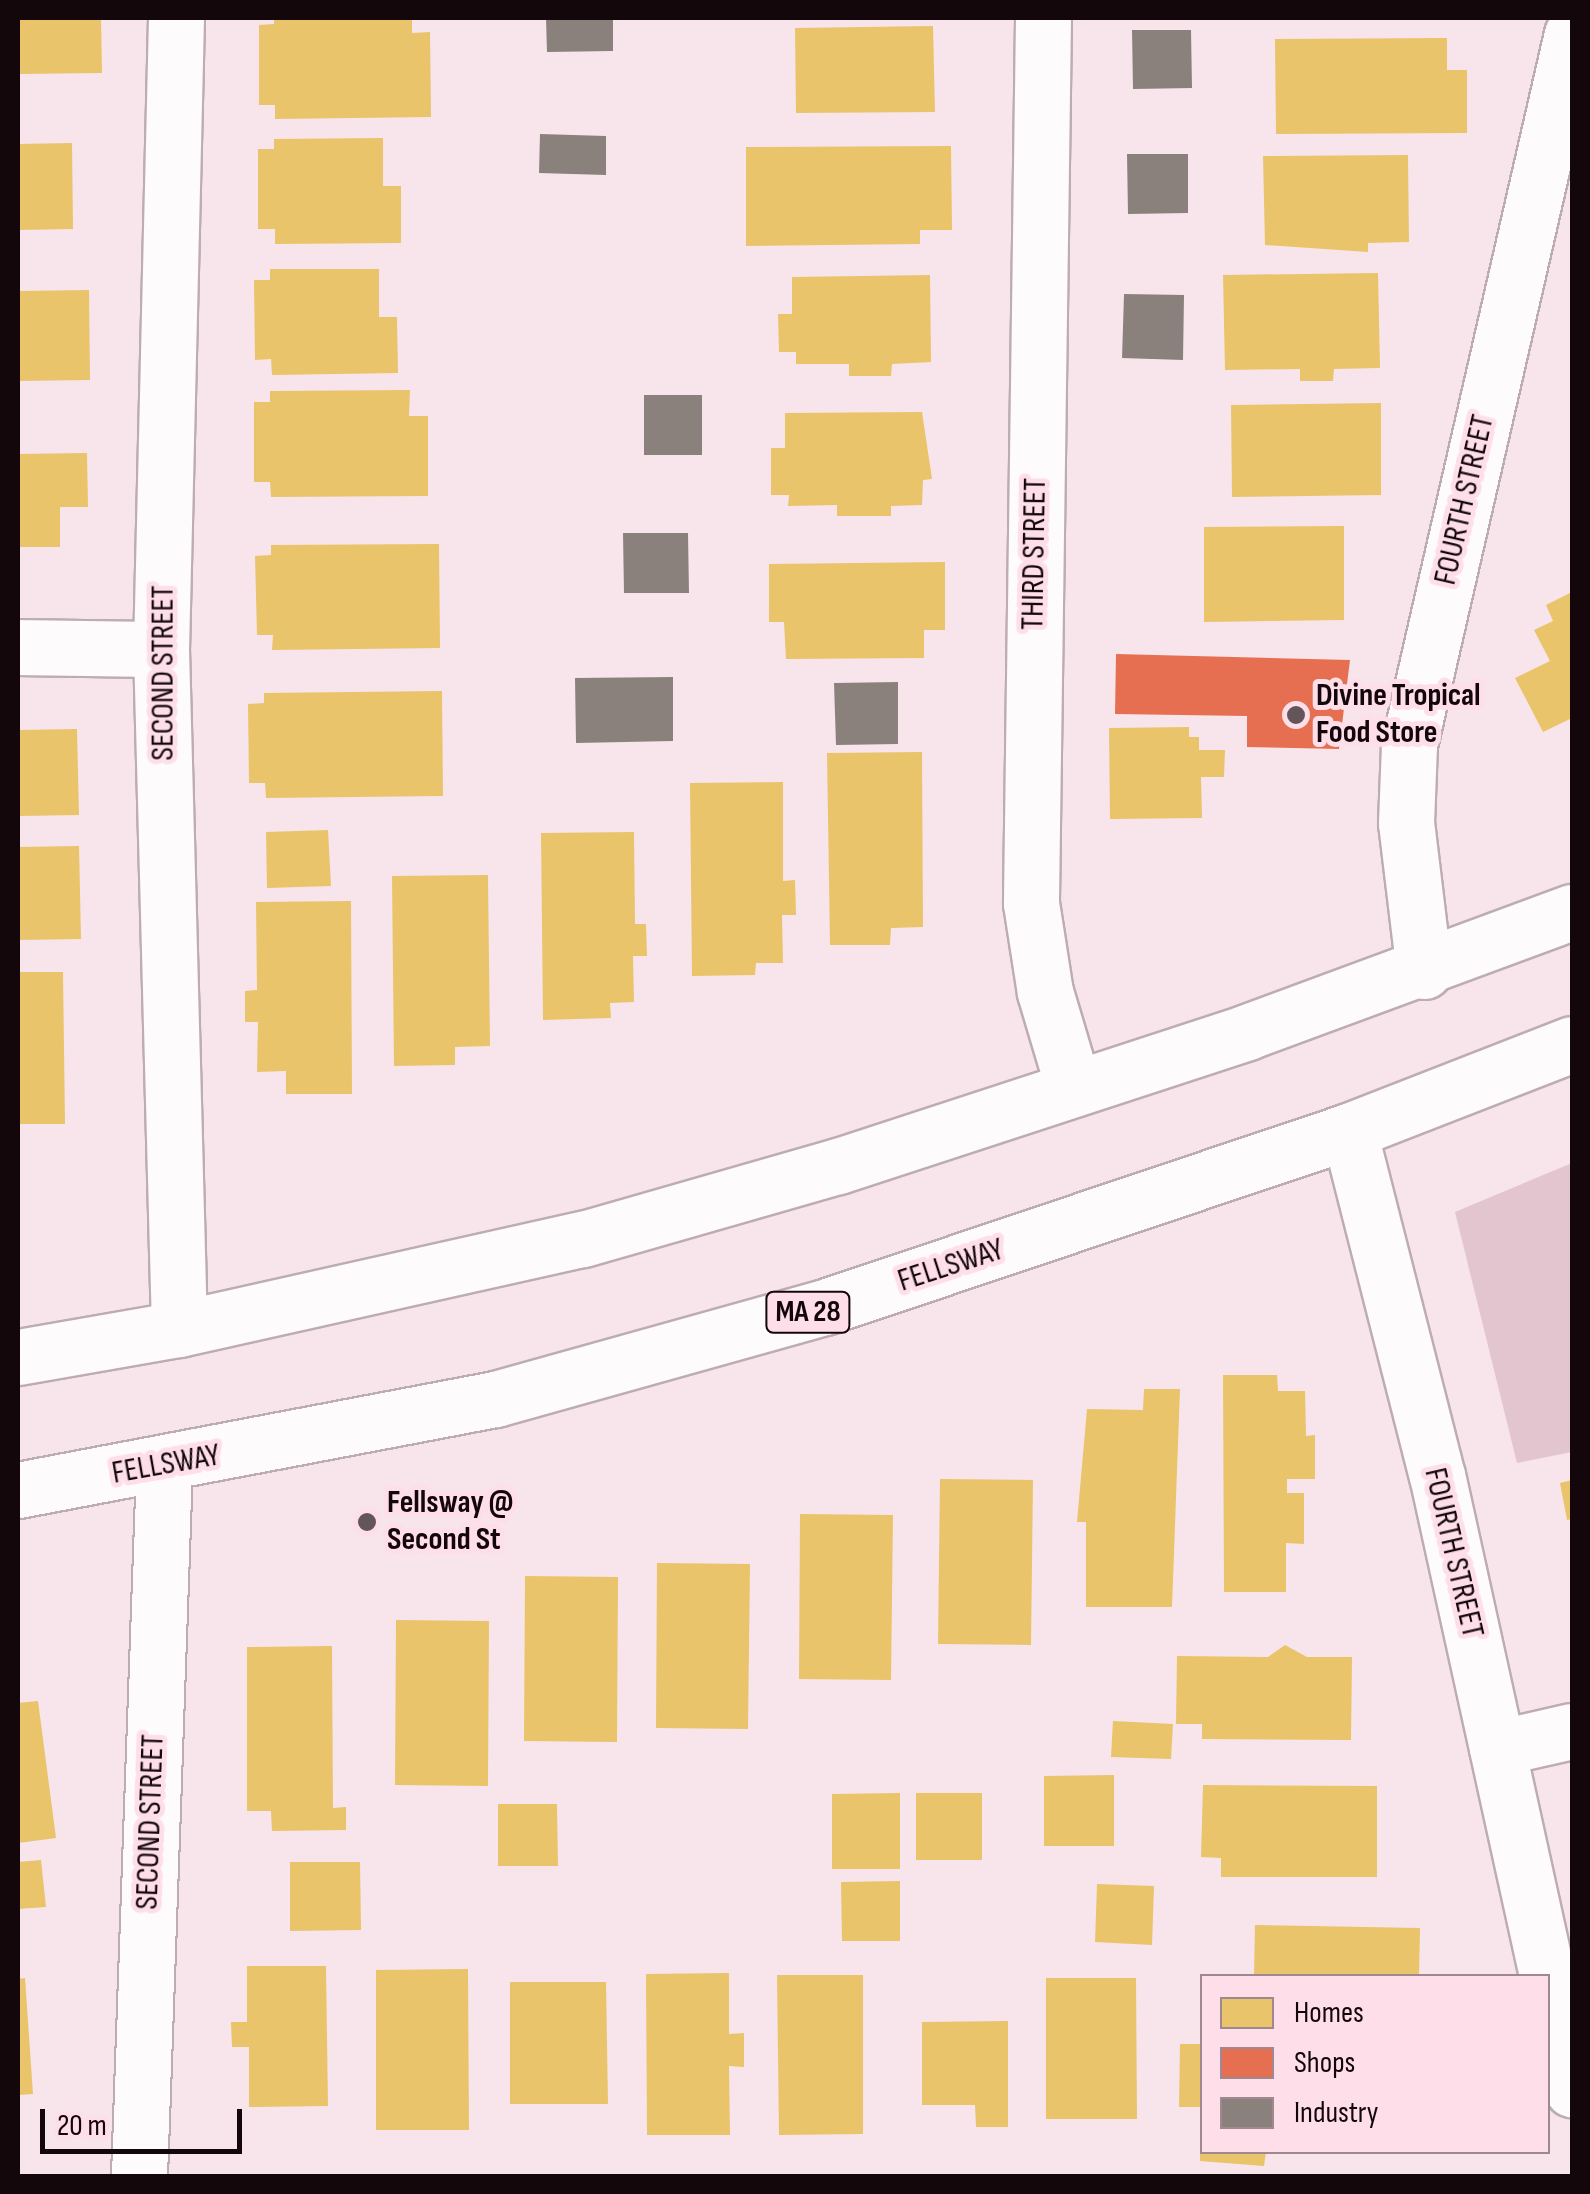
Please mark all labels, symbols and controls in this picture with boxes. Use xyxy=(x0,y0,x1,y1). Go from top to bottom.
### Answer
street label: FOURTH STREET xyxy=(1427,411,1503,589)
street label: THIRD STREET xyxy=(1014,478,1056,630)
street label: SECOND STREET xyxy=(145,585,183,761)
place label: Divine Tropical Food Store xyxy=(1316,678,1481,753)
marker: Divine Tropical Food Store xyxy=(1285,704,1307,726)
street label: FELLSWAY xyxy=(893,1231,1009,1301)
road number: MA 28 xyxy=(763,1287,853,1337)
street label: FELLSWAY xyxy=(109,1437,223,1493)
street label: FOURTH STREET xyxy=(1415,1464,1491,1642)
place label: Fellsway @ Second St xyxy=(387,1485,513,1560)
marker: Fellsway @ Second St xyxy=(356,1511,378,1533)
street label: SECOND STREET xyxy=(129,1734,173,1910)
legend xyxy=(1200,1974,1550,2154)
text: Homes xyxy=(1294,1995,1364,2031)
text: Shops xyxy=(1294,2045,1355,2081)
scale bar xyxy=(45,2089,248,2151)
text: Industry xyxy=(1294,2095,1378,2131)
text: 20 m xyxy=(57,2108,107,2144)

